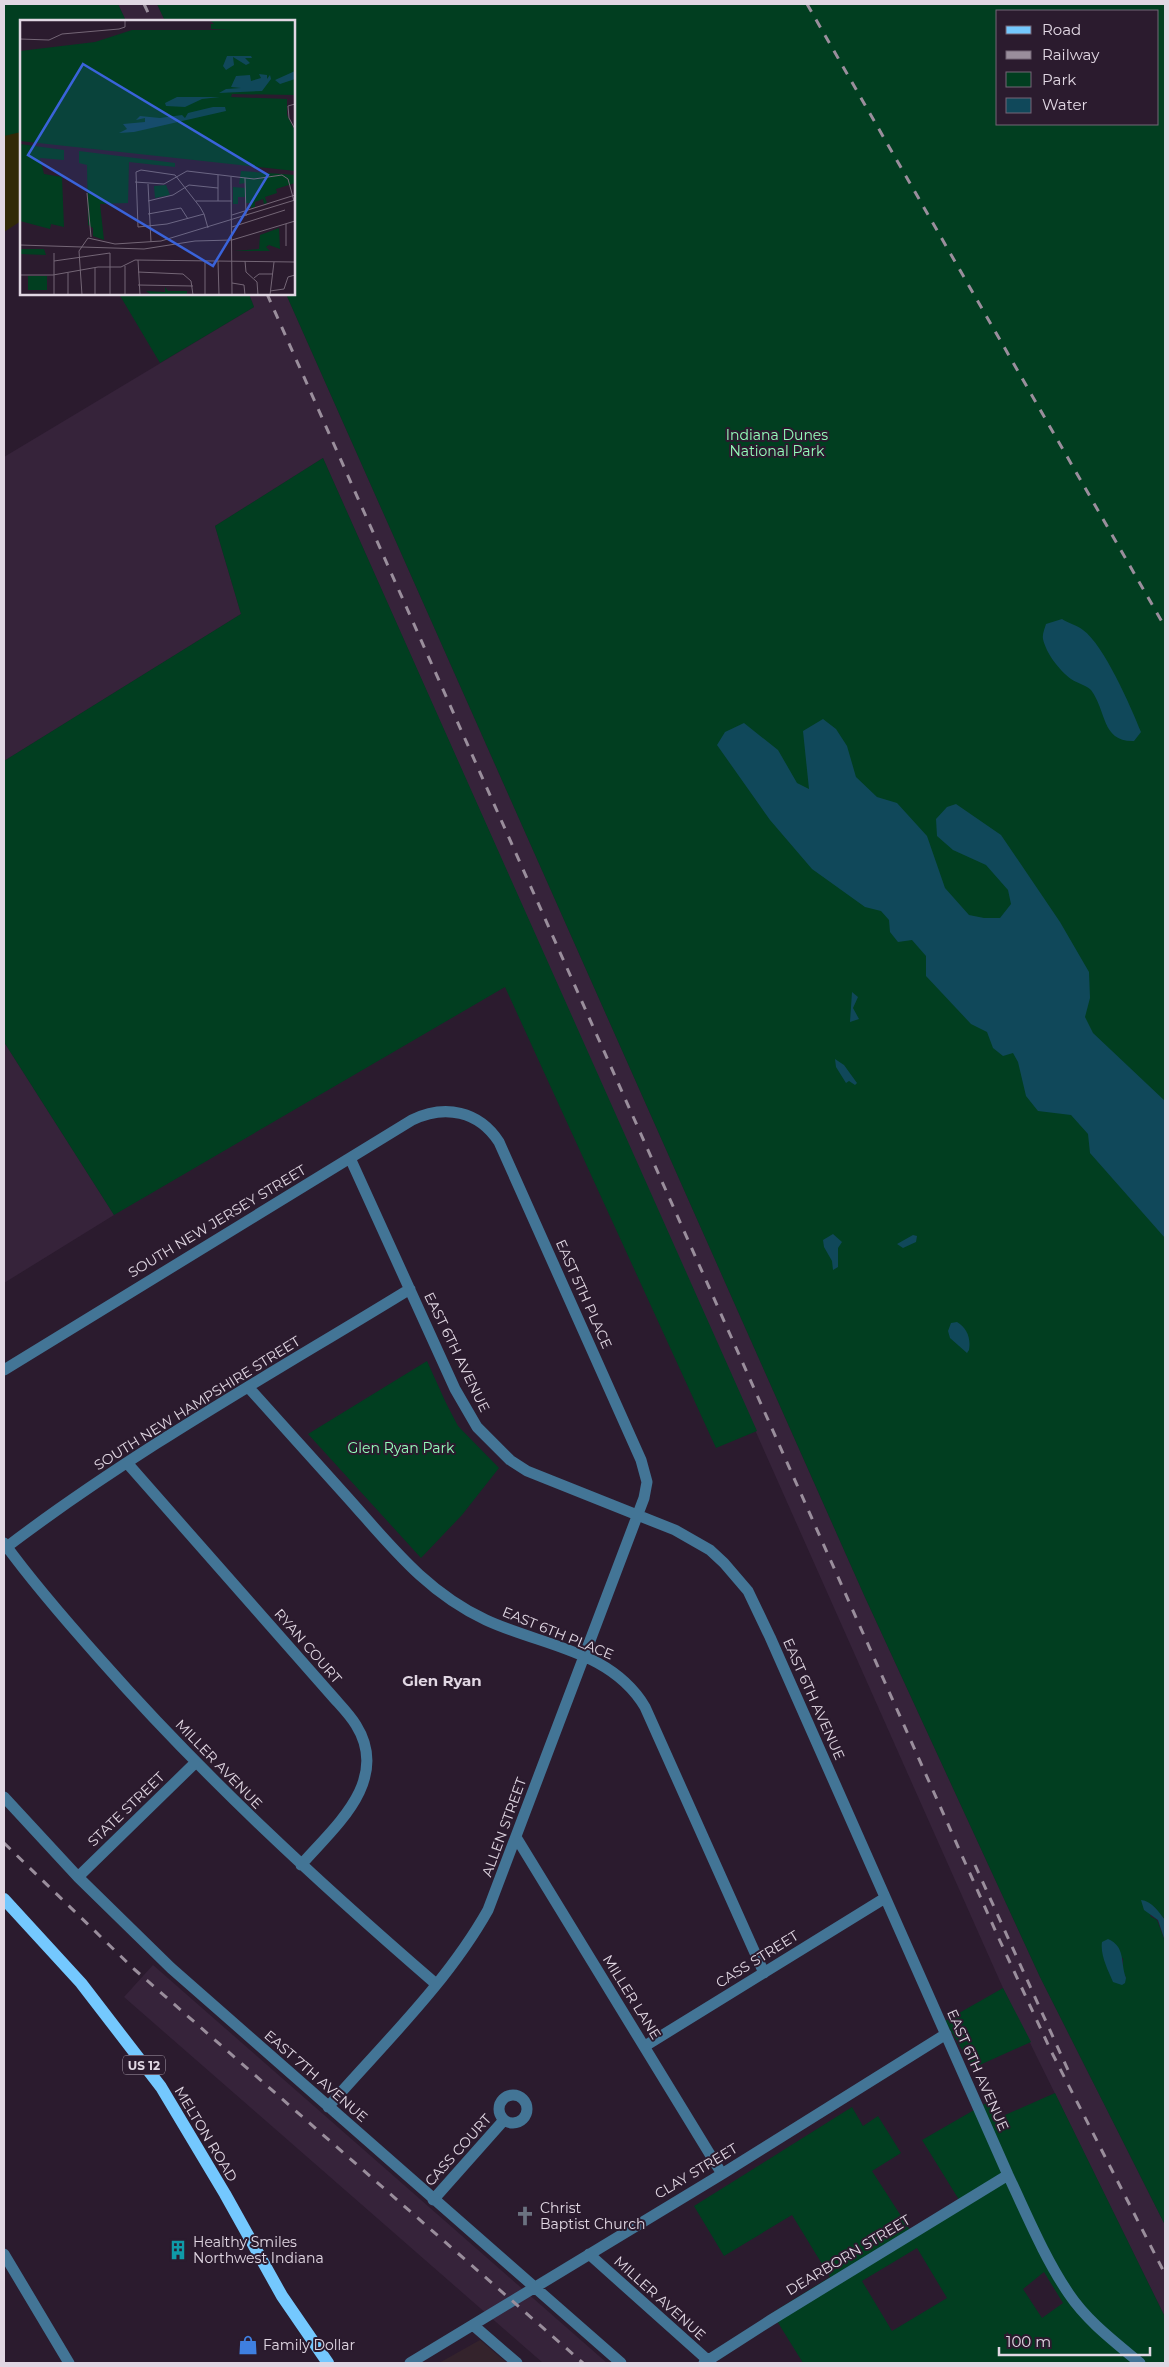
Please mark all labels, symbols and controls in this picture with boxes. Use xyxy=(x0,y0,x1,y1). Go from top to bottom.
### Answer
legend xyxy=(996,10,1159,125)
inset map xyxy=(20,20,295,295)
text: Road xyxy=(1042,20,1081,39)
text: Railway xyxy=(1042,45,1100,64)
text: Park xyxy=(1042,70,1076,89)
text: Water xyxy=(1042,95,1088,114)
park label: Indiana Dunes National Park xyxy=(726,426,828,460)
street label: SOUTH NEW JERSEY STREET xyxy=(125,1161,309,1281)
street label: EAST 5TH PLACE xyxy=(552,1237,616,1351)
street label: EAST 6TH AVENUE xyxy=(420,1289,494,1415)
street label: SOUTH NEW HAMPSHIRE STREET xyxy=(91,1332,303,1474)
park label: Glen Ryan Park xyxy=(348,1439,455,1457)
street label: EAST 6TH PLACE xyxy=(500,1602,616,1664)
street label: RYAN COURT xyxy=(271,1605,345,1687)
street label: EAST 6TH AVENUE xyxy=(779,1635,849,1763)
district label: Glen Ryan xyxy=(402,1671,482,1690)
street label: MILLER AVENUE xyxy=(172,1715,266,1813)
street label: STATE STREET xyxy=(84,1768,168,1850)
street label: ALLEN STREET xyxy=(478,1775,530,1879)
street label: CASS STREET xyxy=(712,1926,802,1992)
street label: MILLER LANE xyxy=(599,1951,665,2043)
street label: EAST 6TH AVENUE xyxy=(943,2006,1013,2134)
street label: EAST 7TH AVENUE xyxy=(261,2026,371,2126)
road number: US 12 xyxy=(123,2056,165,2074)
street label: MELTON ROAD xyxy=(170,2083,242,2185)
street label: CASS COURT xyxy=(421,2110,495,2190)
street label: CLAY STREET xyxy=(651,2139,741,2203)
place label: Christ Baptist Church xyxy=(540,2199,645,2233)
church icon: Christ Baptist Church xyxy=(514,2205,536,2227)
street label: DEARBORN STREET xyxy=(783,2211,913,2299)
place label: Healthy Smiles Northwest Indiana xyxy=(193,2233,324,2267)
building icon: Healthy Smiles Northwest Indiana xyxy=(167,2239,189,2261)
street label: MILLER AVENUE xyxy=(610,2252,710,2344)
scale bar xyxy=(999,2324,1150,2356)
text: 100 m xyxy=(1006,2332,1051,2351)
shop icon: Family Dollar xyxy=(237,2334,259,2356)
place label: Family Dollar xyxy=(263,2336,356,2354)

